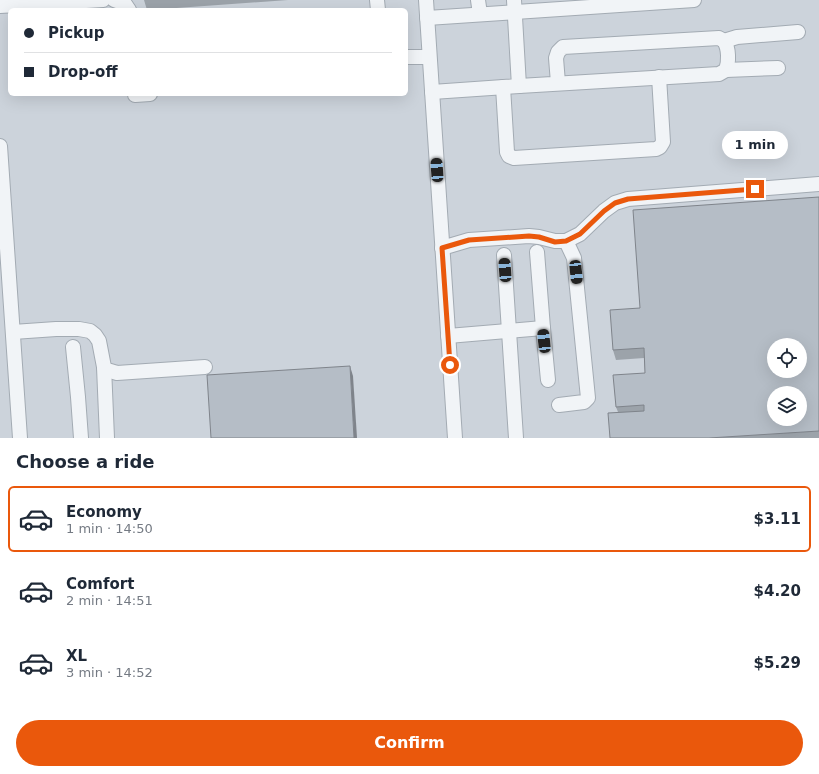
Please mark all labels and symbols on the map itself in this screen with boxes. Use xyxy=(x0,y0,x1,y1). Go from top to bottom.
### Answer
callout: 1 min xyxy=(722,131,788,159)
car xyxy=(430,158,444,182)
route end xyxy=(746,180,764,198)
car xyxy=(498,258,512,282)
car xyxy=(569,259,583,285)
car xyxy=(537,328,551,354)
route start xyxy=(441,356,459,374)

